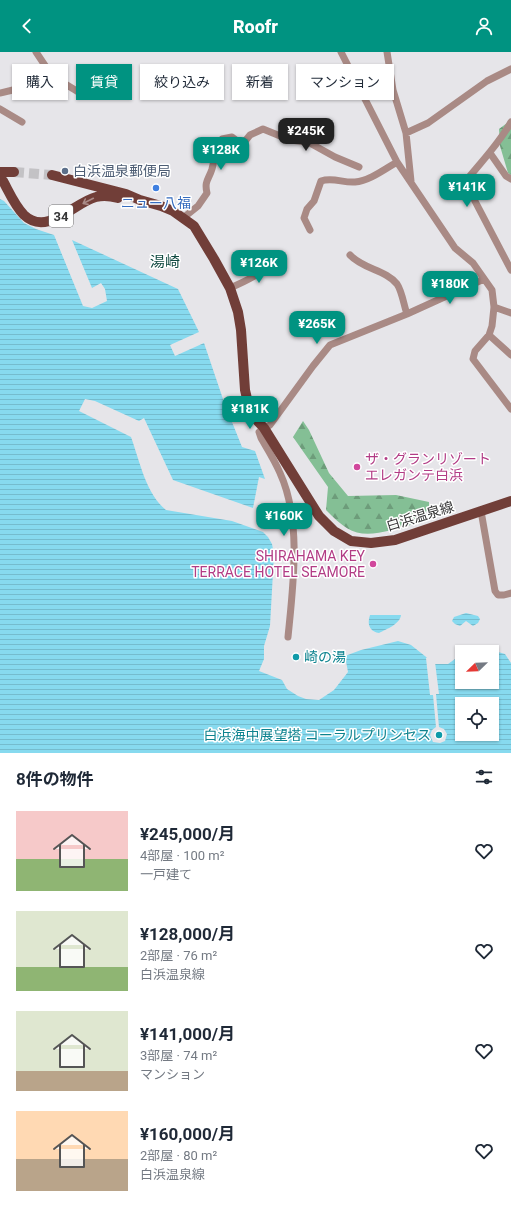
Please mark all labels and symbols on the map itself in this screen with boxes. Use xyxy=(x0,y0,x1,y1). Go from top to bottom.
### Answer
pin: ¥245K xyxy=(278,118,334,152)
pin: ¥128K xyxy=(193,137,249,171)
place label: 白浜温泉郵便局 xyxy=(73,163,171,179)
marker: 白浜温泉郵便局 xyxy=(60,166,70,176)
pin: ¥141K xyxy=(439,174,495,208)
marker: ニュー八福 xyxy=(151,183,161,193)
place label: ニュー八福 xyxy=(121,195,191,211)
one-way arrow xyxy=(82,198,94,205)
road number: 34 xyxy=(49,205,73,227)
pin: ¥126K xyxy=(231,250,287,284)
district label: 湯崎 xyxy=(150,253,180,271)
pin: ¥180K xyxy=(422,271,478,305)
pin: ¥265K xyxy=(289,311,345,345)
pin: ¥181K xyxy=(222,396,278,430)
place label: ザ・グランリゾート エレガンテ白浜 xyxy=(365,451,491,483)
marker: ザ・グランリゾート エレガンテ白浜 xyxy=(352,462,362,472)
street label: 白浜温泉線 xyxy=(384,498,456,534)
pin: ¥160K xyxy=(256,503,312,537)
place label: SHIRAHAMA KEY TERRACE HOTEL SEAMORE xyxy=(191,548,366,580)
marker: SHIRAHAMA KEY TERRACE HOTEL SEAMORE xyxy=(368,559,378,569)
north arrow xyxy=(455,645,499,689)
place label: 崎の湯 xyxy=(304,649,346,665)
marker: 崎の湯 xyxy=(291,652,301,662)
place label: 白浜海中展望塔 コーラルプリンセス xyxy=(204,727,431,743)
marker: 白浜海中展望塔 コーラルプリンセス xyxy=(434,730,444,740)

